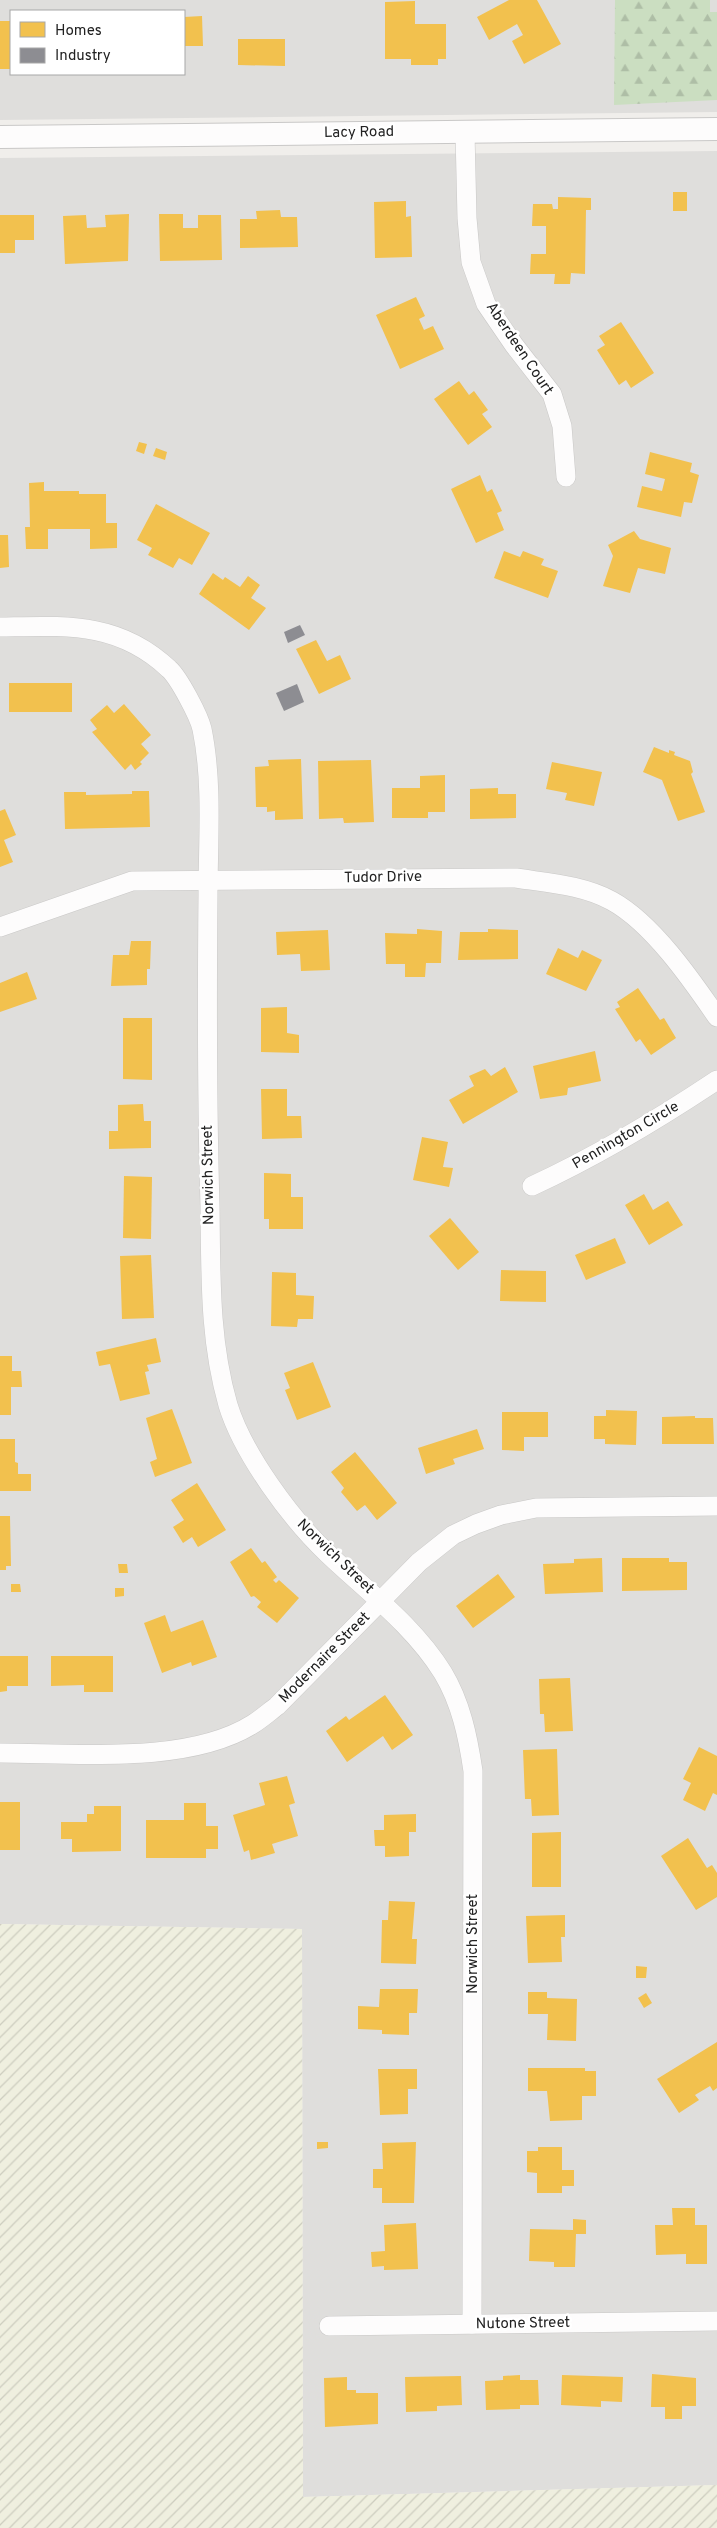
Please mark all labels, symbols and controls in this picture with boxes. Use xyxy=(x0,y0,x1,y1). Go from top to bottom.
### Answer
legend xyxy=(10,10,185,75)
text: Homes xyxy=(55,22,102,41)
text: Industry xyxy=(55,47,111,66)
street label: Lacy Road xyxy=(324,123,394,143)
street label: Aberdeen Court xyxy=(481,299,557,399)
street label: Tudor Drive xyxy=(344,868,422,888)
street label: Pennington Circle xyxy=(569,1098,683,1174)
street label: Norwich Street xyxy=(199,1125,219,1225)
street label: Norwich Street xyxy=(292,1515,378,1599)
street label: Modernaire Street xyxy=(275,1608,375,1708)
street label: Norwich Street xyxy=(464,1894,483,1994)
street label: Nutone Street xyxy=(476,2314,570,2334)

